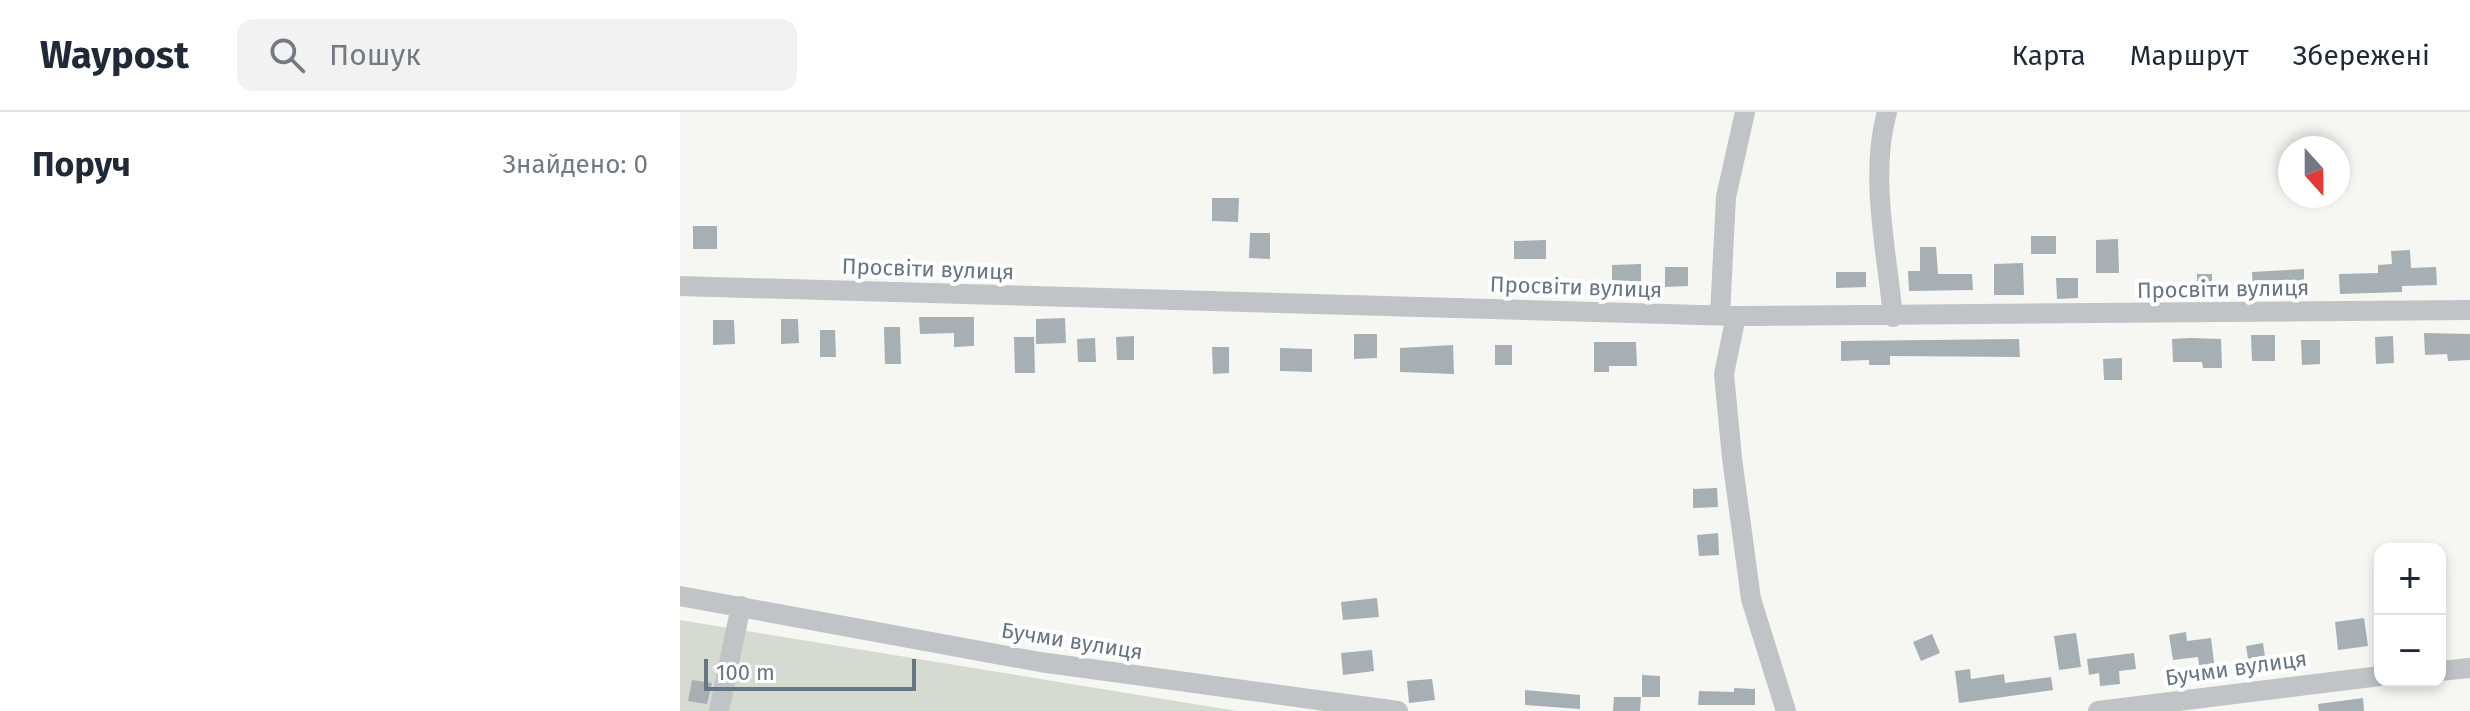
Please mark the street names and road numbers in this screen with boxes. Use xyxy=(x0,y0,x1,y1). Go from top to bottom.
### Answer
street label: Просвіти вулиця xyxy=(841,252,1015,286)
street label: Просвіти вулиця xyxy=(1489,270,1663,304)
street label: Просвіти вулиця xyxy=(2137,274,2309,304)
street label: Бучми вулиця xyxy=(999,616,1145,666)
street label: Бучми вулиця xyxy=(2163,645,2309,691)

